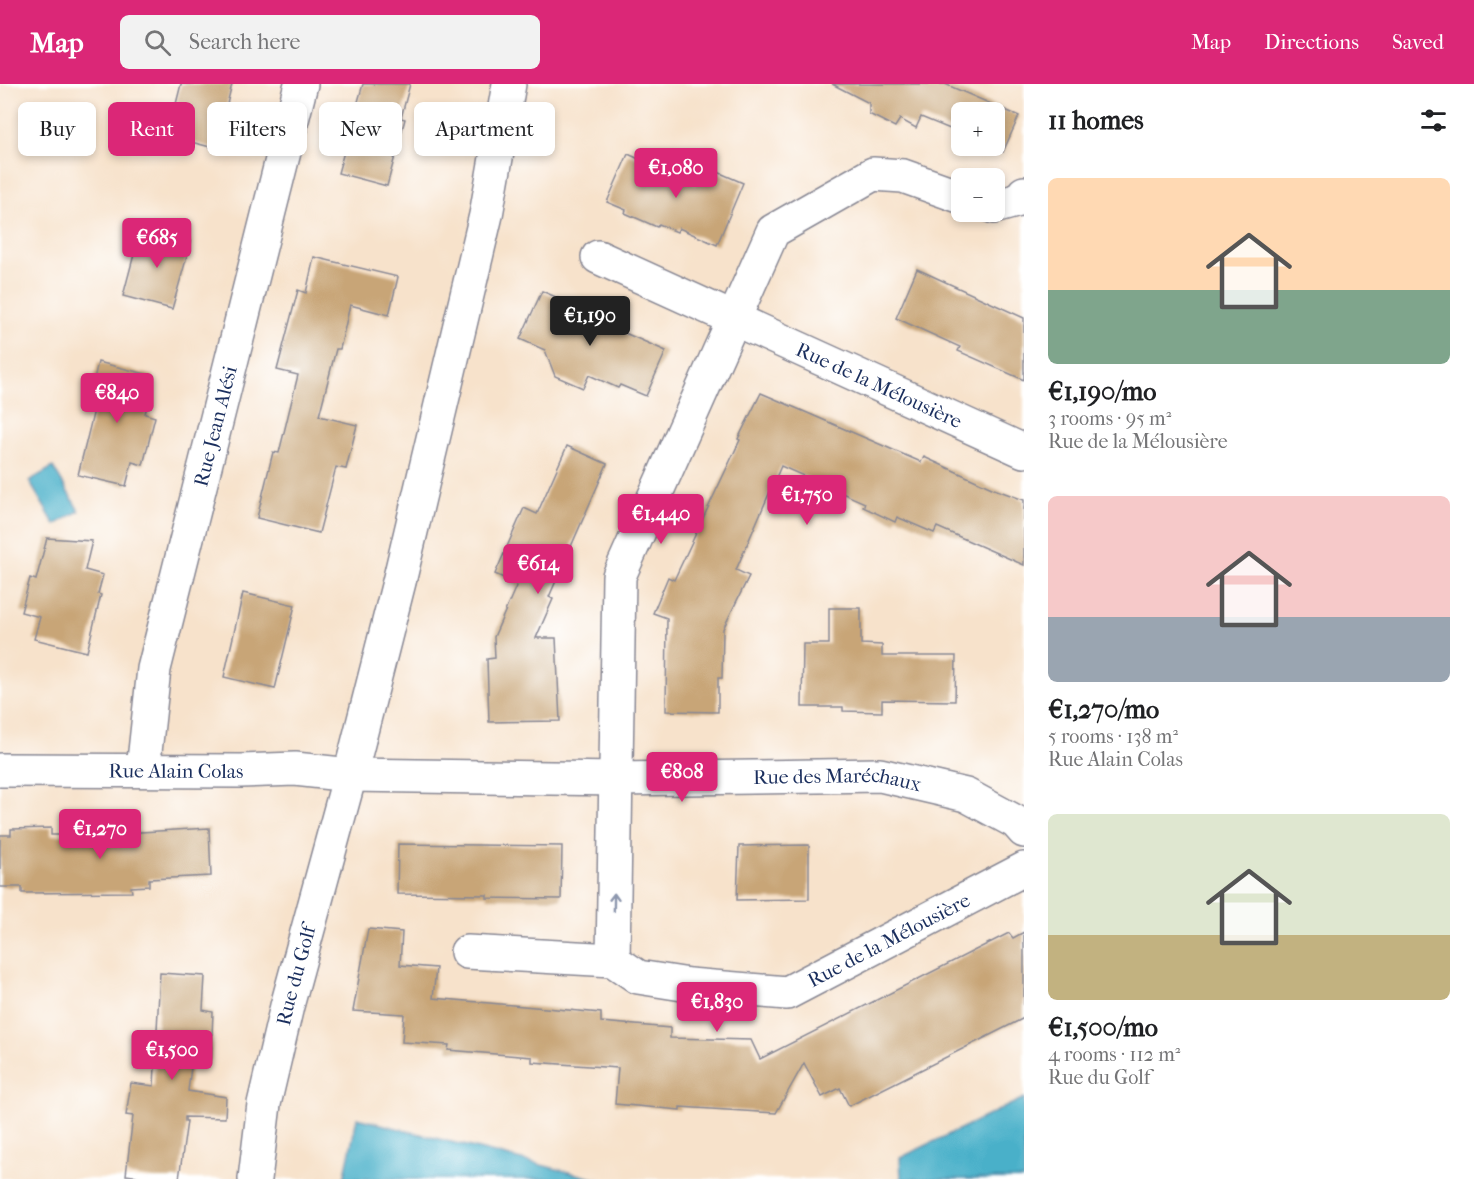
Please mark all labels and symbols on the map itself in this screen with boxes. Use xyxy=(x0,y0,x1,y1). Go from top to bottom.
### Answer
pin: €1,080 xyxy=(627,148,725,199)
pin: €685 xyxy=(121,218,193,269)
pin: €1,190 xyxy=(541,296,639,347)
street label: Rue de la Mélousière xyxy=(793,337,966,433)
street label: Rue Jean Alési xyxy=(189,363,241,489)
pin: €840 xyxy=(81,373,153,424)
pin: €1,750 xyxy=(758,475,856,526)
pin: €1,440 xyxy=(612,494,710,545)
pin: €614 xyxy=(502,544,574,595)
pin: €808 xyxy=(646,752,718,803)
street label: Rue Alain Colas xyxy=(109,759,243,783)
street label: Rue des Maréchaux xyxy=(753,763,924,796)
pin: €1,270 xyxy=(51,809,149,860)
street label: Rue de la Mélousière xyxy=(804,888,974,992)
one-way arrow xyxy=(608,892,620,912)
street label: Rue du Golf xyxy=(271,919,321,1028)
pin: €1,830 xyxy=(668,982,766,1033)
pin: €1,500 xyxy=(123,1030,221,1081)

